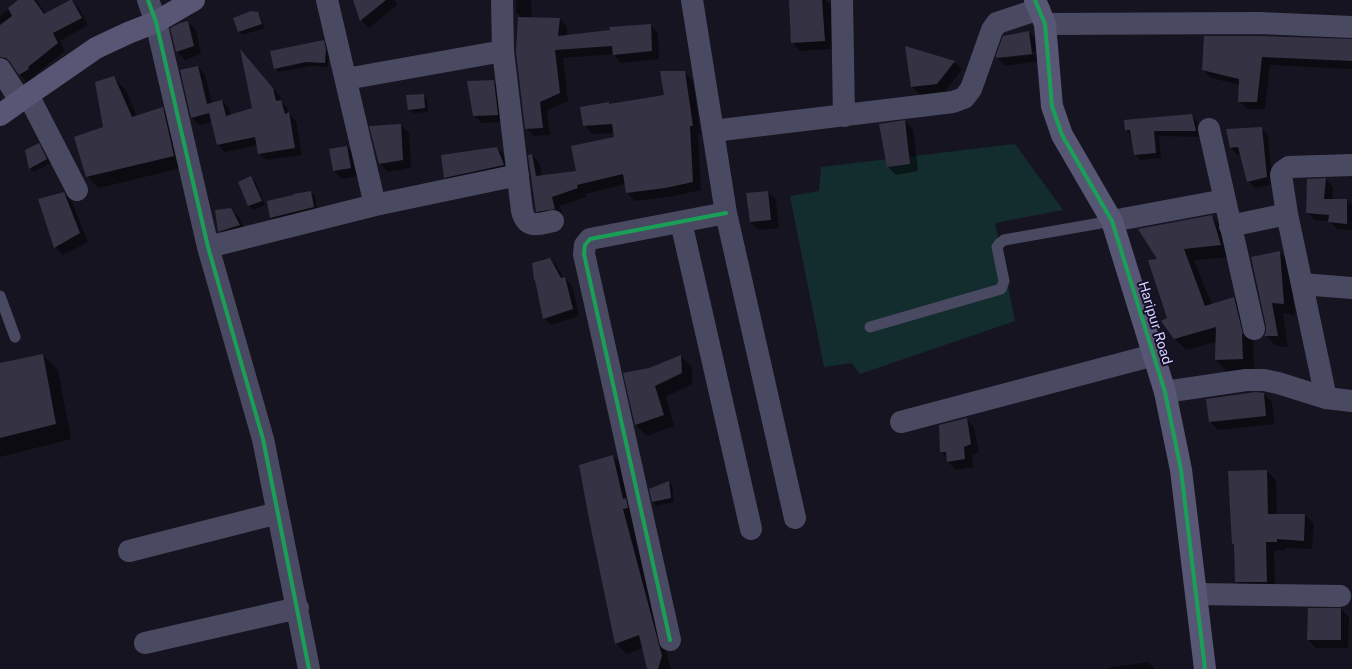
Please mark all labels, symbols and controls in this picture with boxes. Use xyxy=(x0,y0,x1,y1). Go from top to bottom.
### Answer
street label: Haripur Road xyxy=(1134,279,1176,367)

